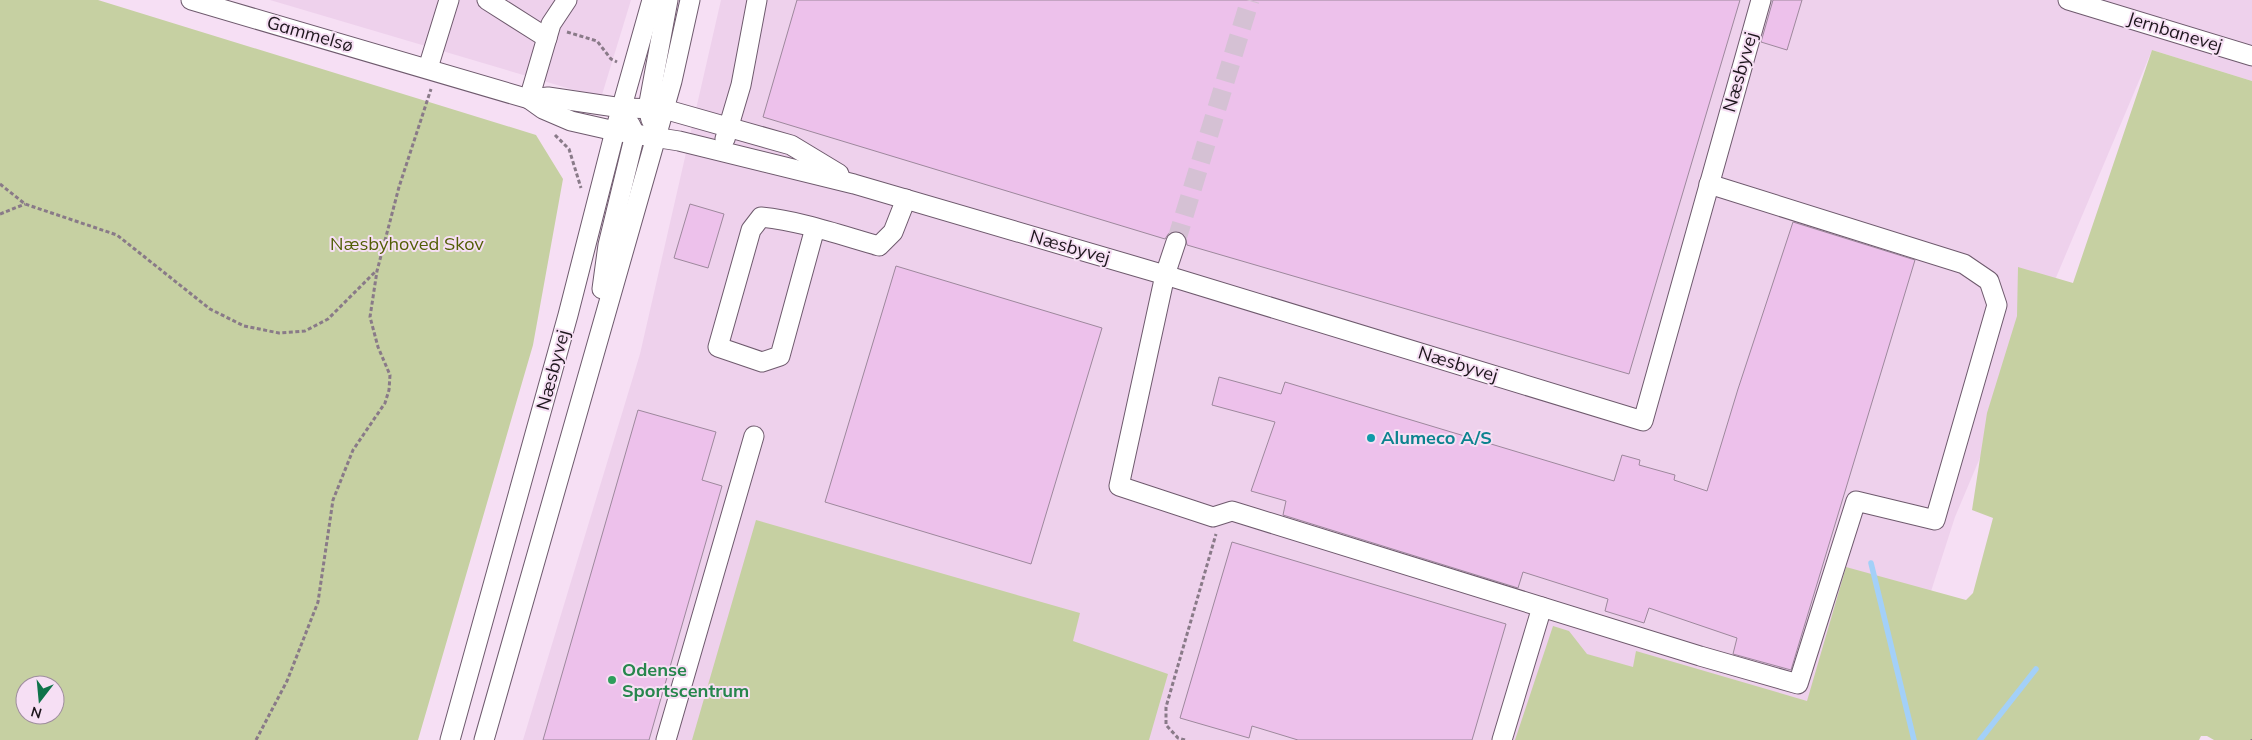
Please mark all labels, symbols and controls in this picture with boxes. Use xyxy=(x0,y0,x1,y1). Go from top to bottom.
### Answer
street label: Jernbanevej xyxy=(2125,6,2225,57)
street label: Gammelsø xyxy=(264,10,356,57)
street label: Næsbyvej xyxy=(1717,29,1762,115)
street label: Næsbyvej xyxy=(1027,224,1113,269)
park label: Næsbyhoved Skov xyxy=(330,232,484,255)
street label: Næsbyvej xyxy=(531,327,574,413)
street label: Næsbyvej xyxy=(1415,341,1501,387)
place label: Alumeco A/S xyxy=(1381,426,1492,449)
marker: Alumeco A/S xyxy=(1365,432,1377,444)
place label: Odense Sportscentrum xyxy=(622,658,749,702)
marker: Odense Sportscentrum xyxy=(606,674,618,686)
north arrow xyxy=(15,675,65,725)
text: N xyxy=(29,702,44,723)

